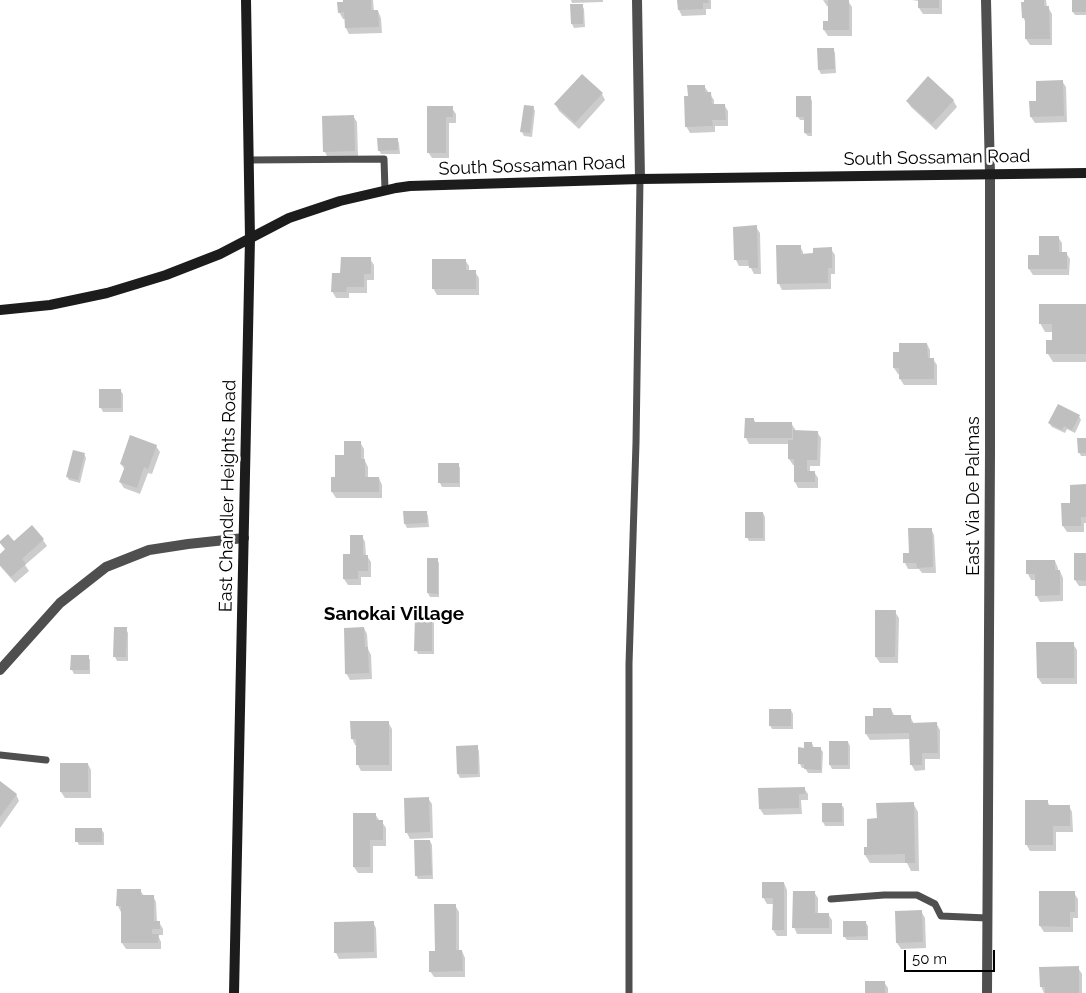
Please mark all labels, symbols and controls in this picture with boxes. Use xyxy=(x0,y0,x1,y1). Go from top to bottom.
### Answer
street label: South Sossaman Road xyxy=(843,146,1031,170)
street label: South Sossaman Road xyxy=(438,152,626,180)
street label: East Chandler Heights Road xyxy=(215,380,241,612)
street label: East Via De Palmas xyxy=(963,416,985,576)
district label: Sanokai Village xyxy=(324,603,464,625)
scale bar xyxy=(906,940,997,972)
text: 50 m xyxy=(912,950,947,968)

